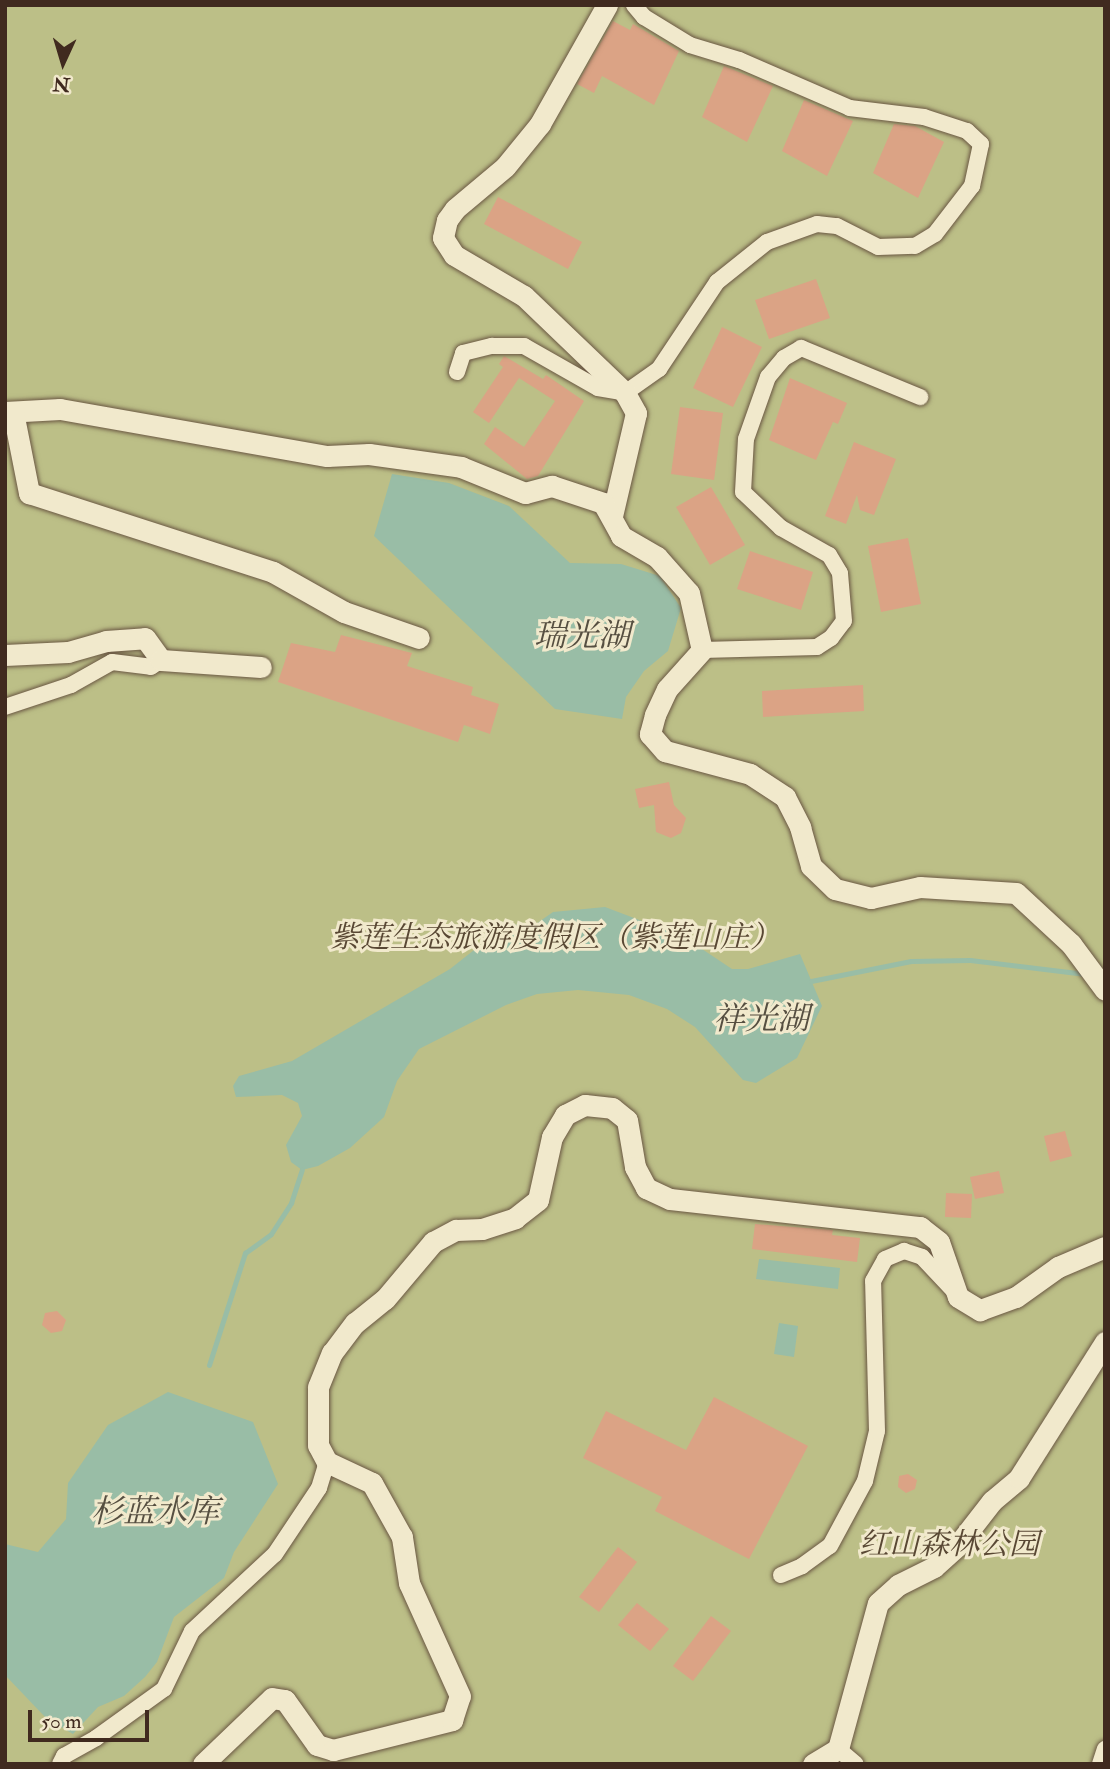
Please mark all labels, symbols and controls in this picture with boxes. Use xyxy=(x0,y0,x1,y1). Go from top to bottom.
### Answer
north arrow xyxy=(28,28,98,98)
text: N xyxy=(52,71,71,97)
water label: 瑞光湖 xyxy=(534,617,630,655)
park label: 紫莲生态旅游度假区（紫莲山庄） xyxy=(330,920,780,956)
water label: 祥光湖 xyxy=(713,1000,809,1038)
water label: 杉蓝水库 xyxy=(91,1493,219,1531)
park label: 红山森林公园 xyxy=(859,1527,1039,1563)
scale bar xyxy=(32,1696,152,1740)
text: 50 m xyxy=(41,1708,82,1735)

